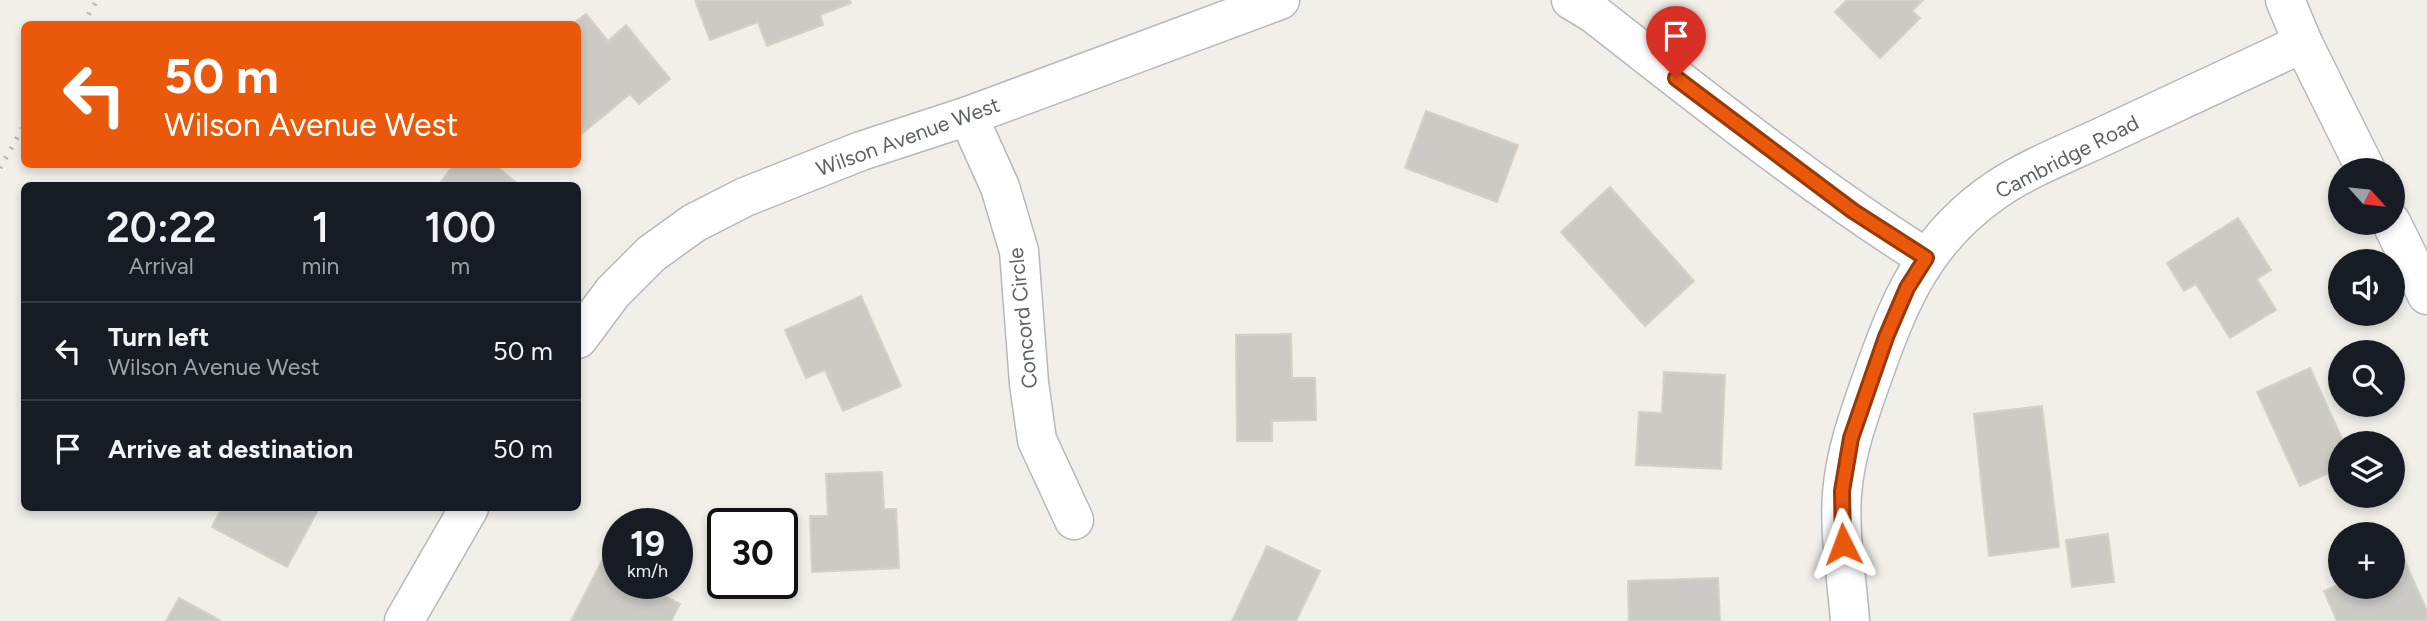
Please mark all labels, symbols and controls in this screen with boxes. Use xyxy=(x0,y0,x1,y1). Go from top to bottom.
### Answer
pin xyxy=(1646,6,1706,78)
icon: arrive xyxy=(1657,17,1695,55)
text: 50 m xyxy=(164,46,279,105)
icon: left xyxy=(49,49,140,140)
street label: Wilson Avenue West xyxy=(813,92,1003,181)
text: Wilson Avenue West xyxy=(164,106,458,144)
street label: Cambridge Road xyxy=(1991,110,2143,203)
north arrow xyxy=(2328,158,2404,234)
map controls xyxy=(2328,158,2405,599)
text: 20:22 xyxy=(106,202,217,253)
text: 1 xyxy=(312,202,329,253)
text: 100 xyxy=(424,202,496,253)
street label: Concord Circle xyxy=(1003,246,1042,390)
button: sound xyxy=(2328,249,2405,326)
text: Arrival xyxy=(129,252,194,280)
text: min xyxy=(302,252,339,280)
text: m xyxy=(450,252,470,280)
text: Turn left xyxy=(108,321,209,353)
icon: left xyxy=(49,332,87,370)
text: 50 m xyxy=(493,335,553,367)
button: search xyxy=(2328,340,2405,417)
text: Wilson Avenue West xyxy=(108,353,320,381)
icon: arrive xyxy=(49,430,87,468)
button: layers xyxy=(2328,431,2405,508)
text: Arrive at destination xyxy=(108,433,353,465)
text: 50 m xyxy=(493,433,553,465)
position arrow xyxy=(1806,507,1880,581)
speed limit sign: 30 xyxy=(707,508,798,599)
button: + xyxy=(2328,522,2405,599)
text: 19 xyxy=(630,523,665,565)
text: km/h xyxy=(627,560,668,582)

